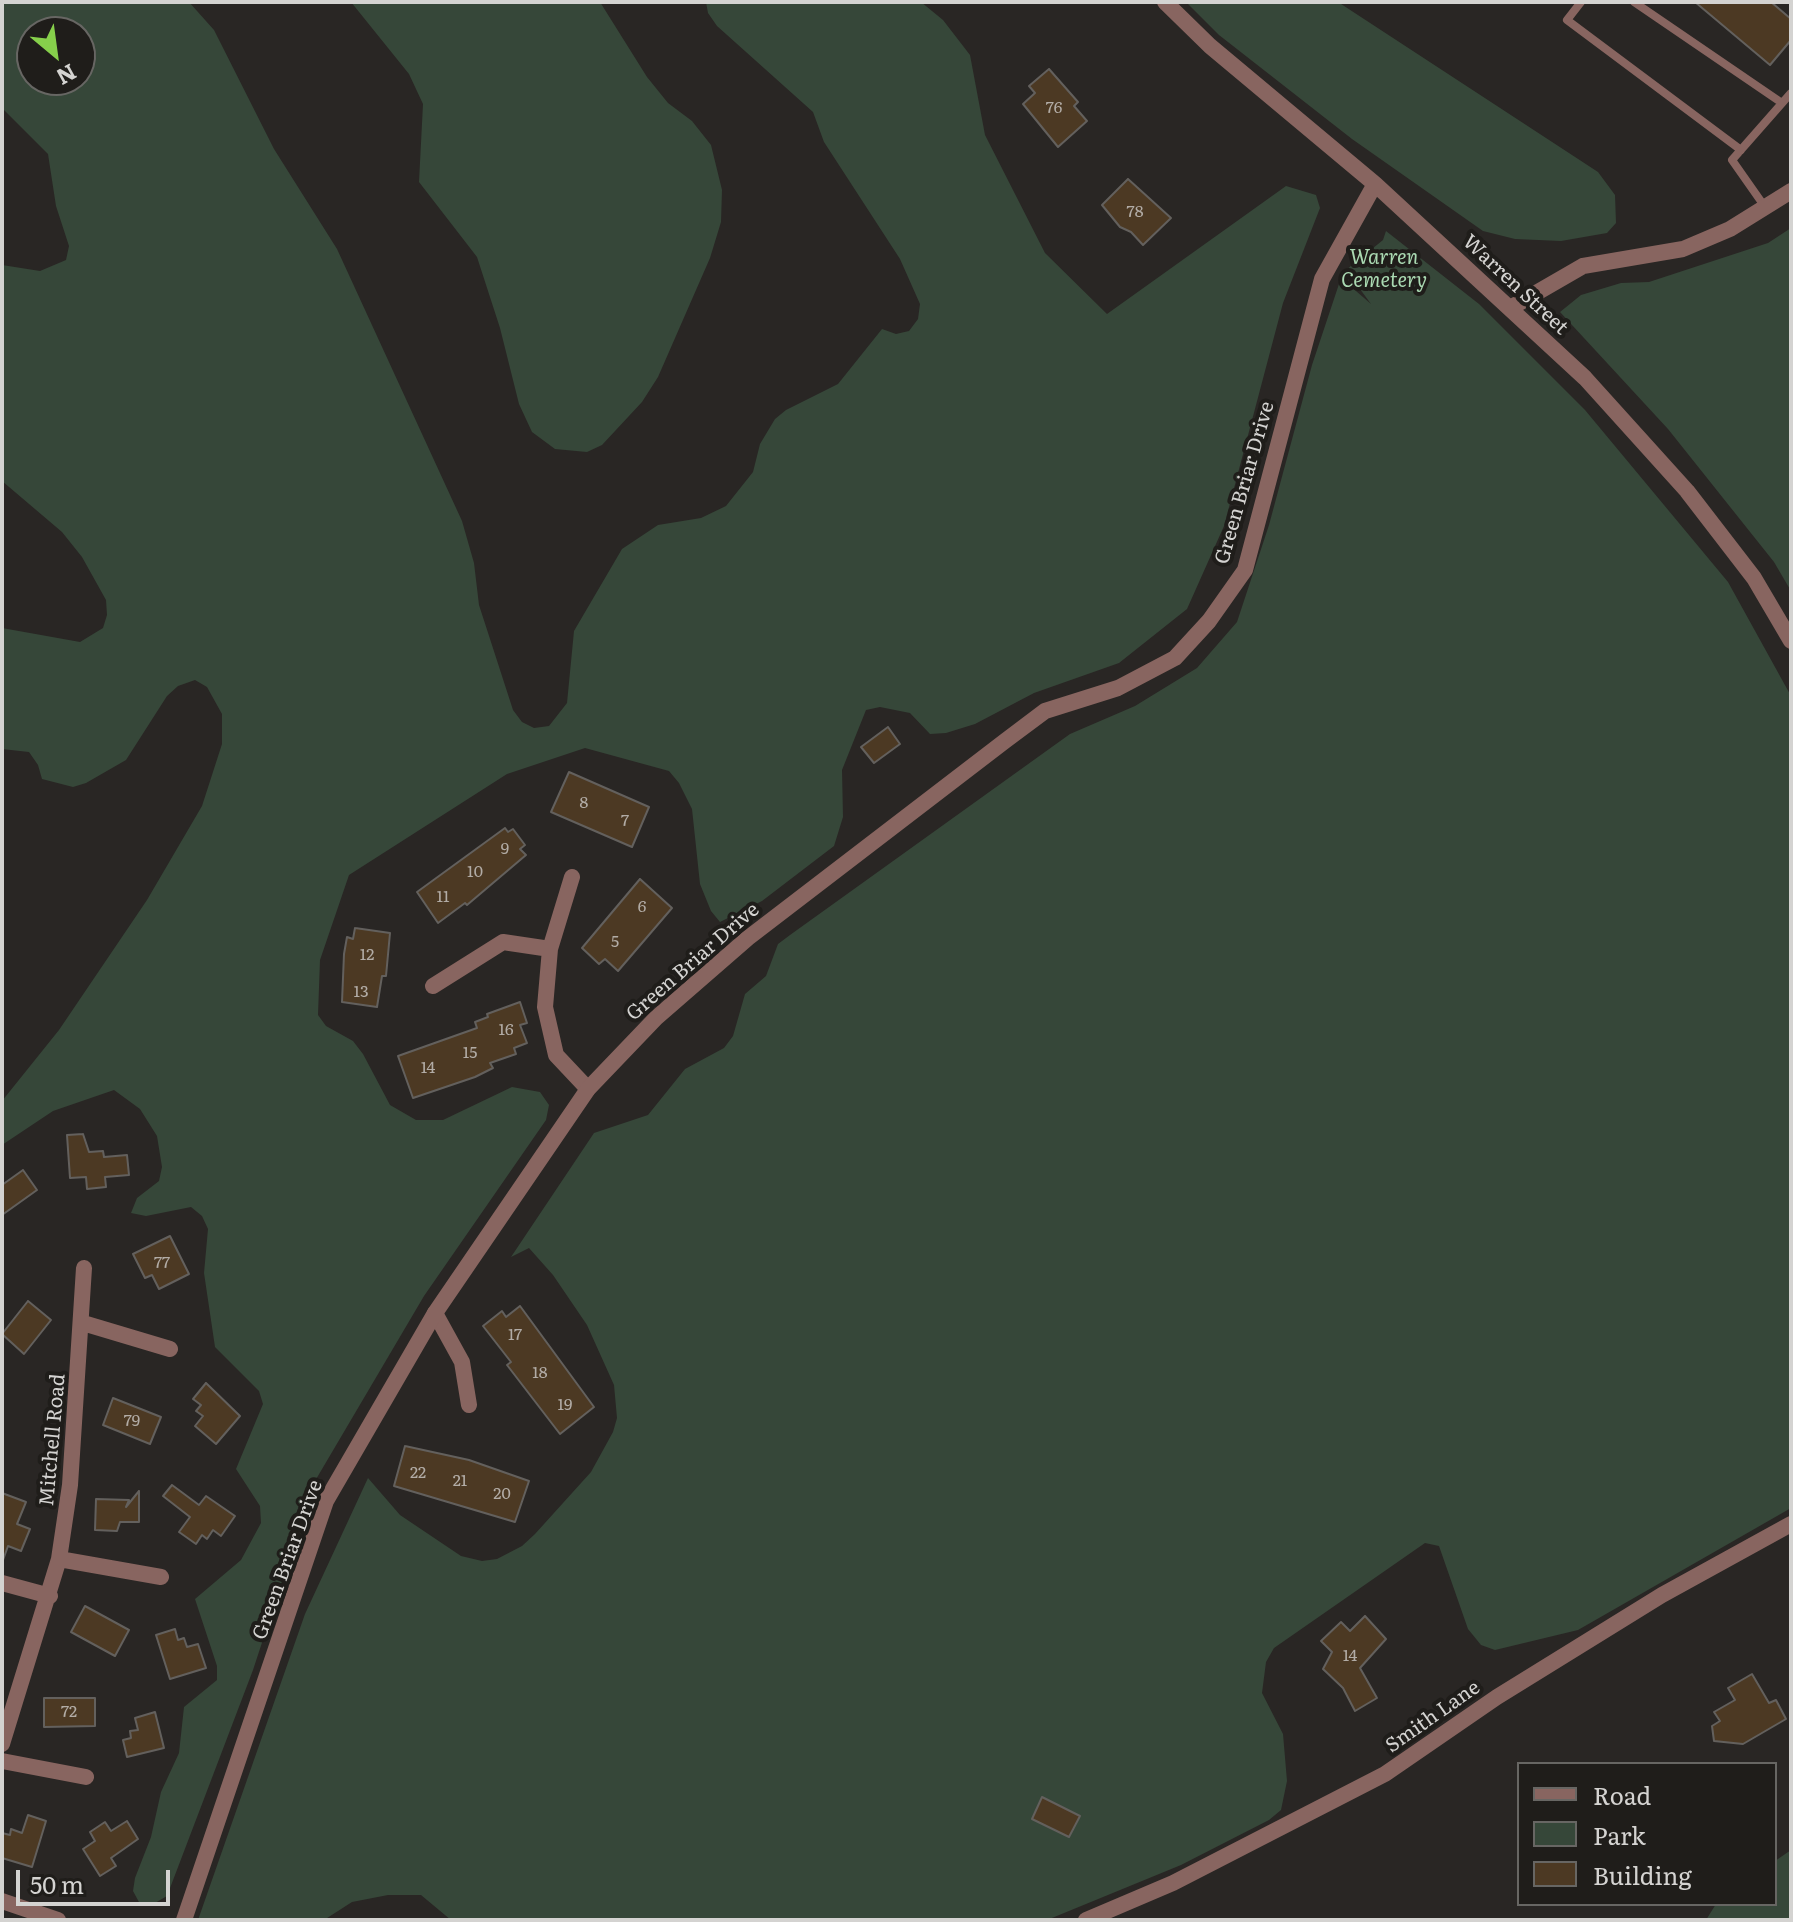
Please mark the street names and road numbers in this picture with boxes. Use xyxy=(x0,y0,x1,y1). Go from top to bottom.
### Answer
street label: Warren Street xyxy=(1457,230,1573,340)
street label: Green Briar Drive xyxy=(1210,399,1280,567)
street label: Green Briar Drive xyxy=(622,898,764,1026)
street label: Mitchell Road xyxy=(35,1373,71,1507)
street label: Green Briar Drive xyxy=(248,1477,328,1643)
street label: Smith Lane xyxy=(1381,1676,1485,1758)

